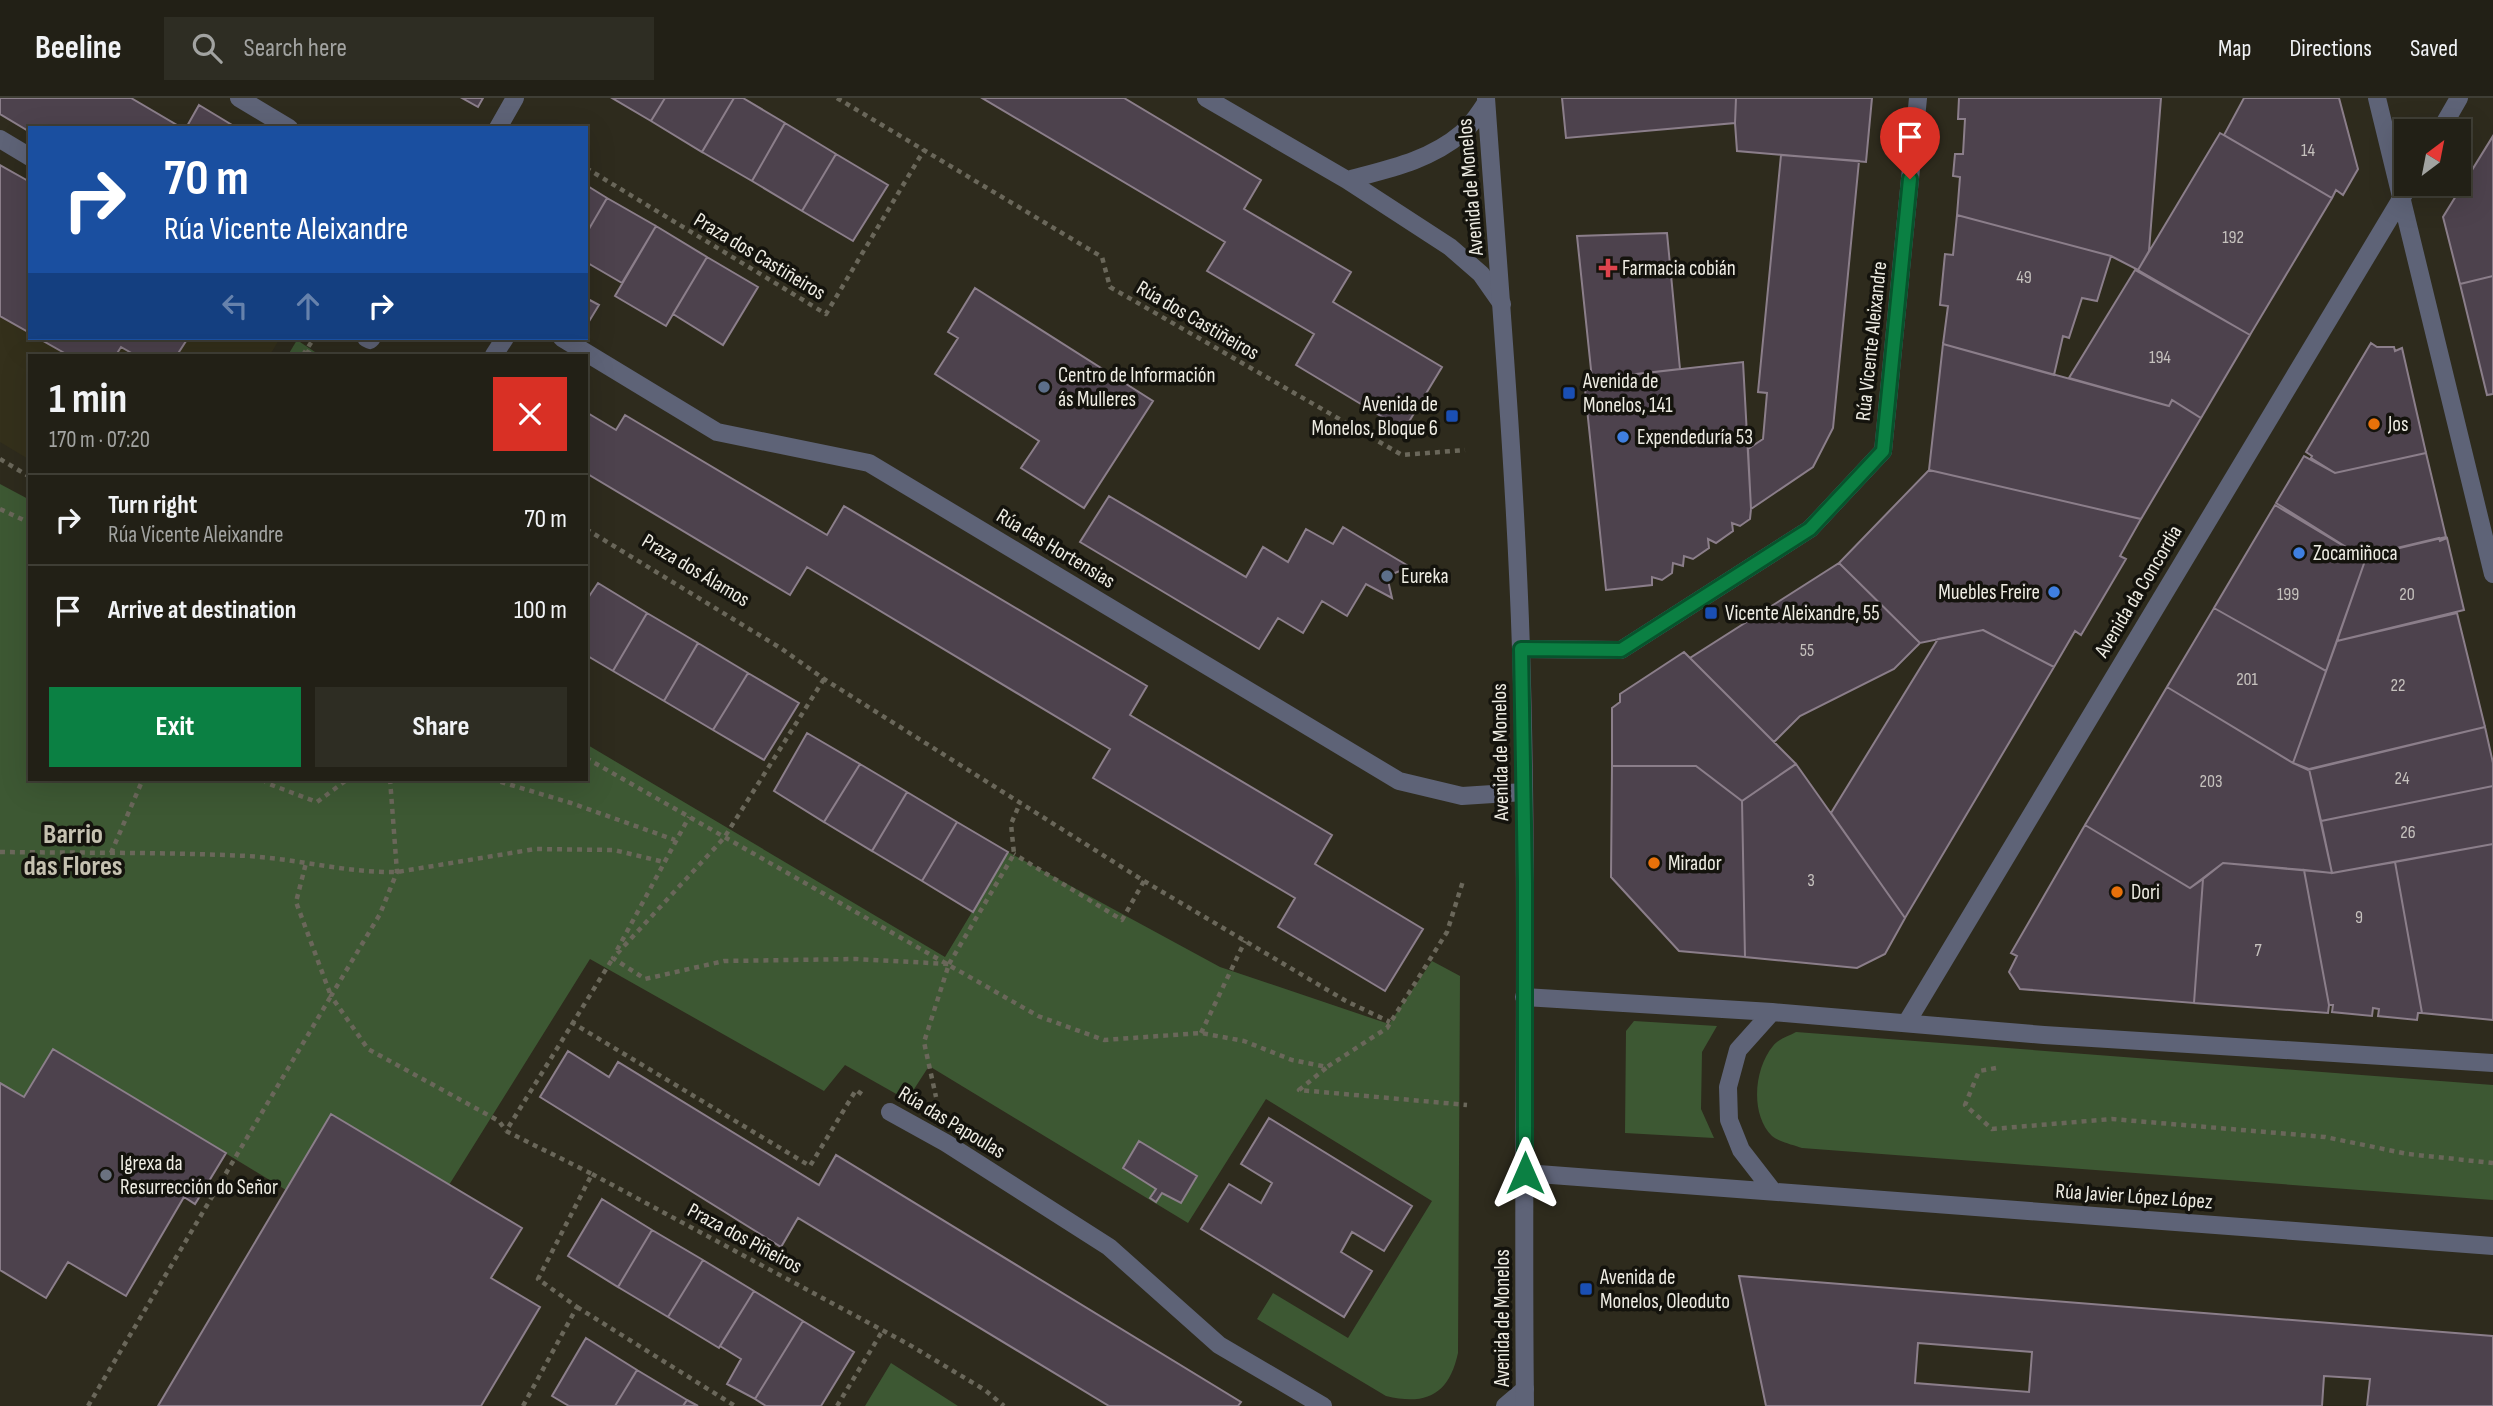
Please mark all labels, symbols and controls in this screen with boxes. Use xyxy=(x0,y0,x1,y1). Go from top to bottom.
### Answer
search box xyxy=(164,17,654,80)
text: Beeline xyxy=(35,28,122,68)
icon: search xyxy=(188,29,226,67)
text: Search here xyxy=(244,33,347,64)
text: Map xyxy=(2218,34,2251,63)
text: Directions xyxy=(2289,34,2372,63)
text: Saved xyxy=(2410,34,2458,63)
pin xyxy=(1880,107,1940,179)
street label: Avenida de Monelos xyxy=(1452,117,1489,258)
icon: arrive xyxy=(1891,118,1929,156)
north arrow xyxy=(2394,119,2471,196)
map controls xyxy=(2394,119,2471,196)
house number: 14 xyxy=(2301,140,2315,161)
text: 70 m xyxy=(164,150,249,209)
icon: right xyxy=(49,154,140,245)
street label: Praza dos Castiñeiros xyxy=(689,207,830,306)
text: Rúa Vicente Aleixandre xyxy=(164,210,408,249)
house number: 192 xyxy=(2222,227,2244,248)
place label: Farmacia cobián xyxy=(1622,256,1736,281)
marker: Farmacia cobián xyxy=(1600,260,1616,276)
street label: Rúa Vicente Aleixandre xyxy=(1851,260,1892,422)
house number: 49 xyxy=(2016,267,2032,288)
street label: Rúa dos Castiñeiros xyxy=(1132,275,1263,366)
icon: left xyxy=(216,287,254,325)
icon: ahead xyxy=(289,287,327,325)
icon: right xyxy=(362,287,400,325)
house number: 194 xyxy=(2149,347,2171,368)
place label: Centro de Información ás Mulleres xyxy=(1058,363,1215,412)
place label: Avenida de Monelos, 141 xyxy=(1582,369,1673,418)
text: 1 min xyxy=(49,374,127,425)
button: close xyxy=(493,377,567,451)
marker: Centro de Información ás Mulleres xyxy=(1036,379,1052,395)
marker: Avenida de Monelos, 141 xyxy=(1561,385,1577,401)
place label: Avenida de Monelos, Bloque 6 xyxy=(1311,392,1438,441)
marker: Avenida de Monelos, Bloque 6 xyxy=(1444,408,1460,424)
place label: Jos xyxy=(2387,412,2409,437)
marker: Jos xyxy=(2366,416,2382,432)
place label: Expendeduría 53 xyxy=(1637,425,1753,450)
text: 170 m · 07:20 xyxy=(49,426,150,454)
marker: Expendeduría 53 xyxy=(1615,429,1631,445)
text: Turn right xyxy=(108,490,197,521)
icon: right xyxy=(49,501,87,539)
street label: Rúa das Hortensias xyxy=(992,503,1120,594)
text: 70 m xyxy=(524,504,567,535)
text: Rúa Vicente Aleixandre xyxy=(108,521,284,549)
street label: Avenida da Concordia xyxy=(2089,521,2188,663)
street label: Praza dos Álamos xyxy=(637,529,754,612)
place label: Zocamiñoca xyxy=(2313,541,2398,566)
marker: Zocamiñoca xyxy=(2291,545,2307,561)
place label: Eureka xyxy=(1401,564,1449,589)
marker: Eureka xyxy=(1379,568,1395,584)
place label: Muebles Freire xyxy=(1938,580,2040,605)
marker: Muebles Freire xyxy=(2046,584,2062,600)
house number: 199 xyxy=(2277,584,2299,605)
house number: 20 xyxy=(2399,584,2415,605)
icon: arrive xyxy=(49,592,87,630)
text: Arrive at destination xyxy=(108,595,296,626)
text: 100 m xyxy=(514,595,567,626)
place label: Vicente Aleixandre, 55 xyxy=(1725,601,1880,626)
marker: Vicente Aleixandre, 55 xyxy=(1703,605,1719,621)
house number: 55 xyxy=(1800,640,1814,661)
house number: 201 xyxy=(2236,669,2259,690)
house number: 22 xyxy=(2391,675,2405,696)
street label: Avenida de Monelos xyxy=(1487,683,1514,822)
button: Exit xyxy=(49,687,301,767)
button: Share xyxy=(315,687,567,767)
house number: 24 xyxy=(2395,768,2410,789)
house number: 203 xyxy=(2200,771,2223,792)
district label: Barrio das Flores xyxy=(23,818,123,883)
house number: 26 xyxy=(2400,822,2416,843)
place label: Mirador xyxy=(1668,851,1722,876)
marker: Mirador xyxy=(1646,855,1662,871)
house number: 3 xyxy=(1807,870,1815,891)
place label: Dori xyxy=(2131,880,2160,905)
marker: Dori xyxy=(2109,884,2125,900)
house number: 9 xyxy=(2355,907,2363,928)
house number: 7 xyxy=(2254,940,2262,961)
street label: Rúa das Papoulas xyxy=(894,1081,1010,1164)
position arrow xyxy=(1488,1136,1562,1210)
place label: Igrexa da Resurrección do Señor xyxy=(120,1151,278,1200)
marker: Igrexa da Resurrección do Señor xyxy=(98,1167,114,1183)
street label: Rúa Javier López López xyxy=(2055,1179,2214,1214)
street label: Praza dos Piñeiros xyxy=(683,1198,806,1279)
street label: Avenida de Monelos xyxy=(1490,1249,1515,1388)
place label: Avenida de Monelos, Oleoduto xyxy=(1599,1265,1730,1314)
marker: Avenida de Monelos, Oleoduto xyxy=(1578,1281,1594,1297)

